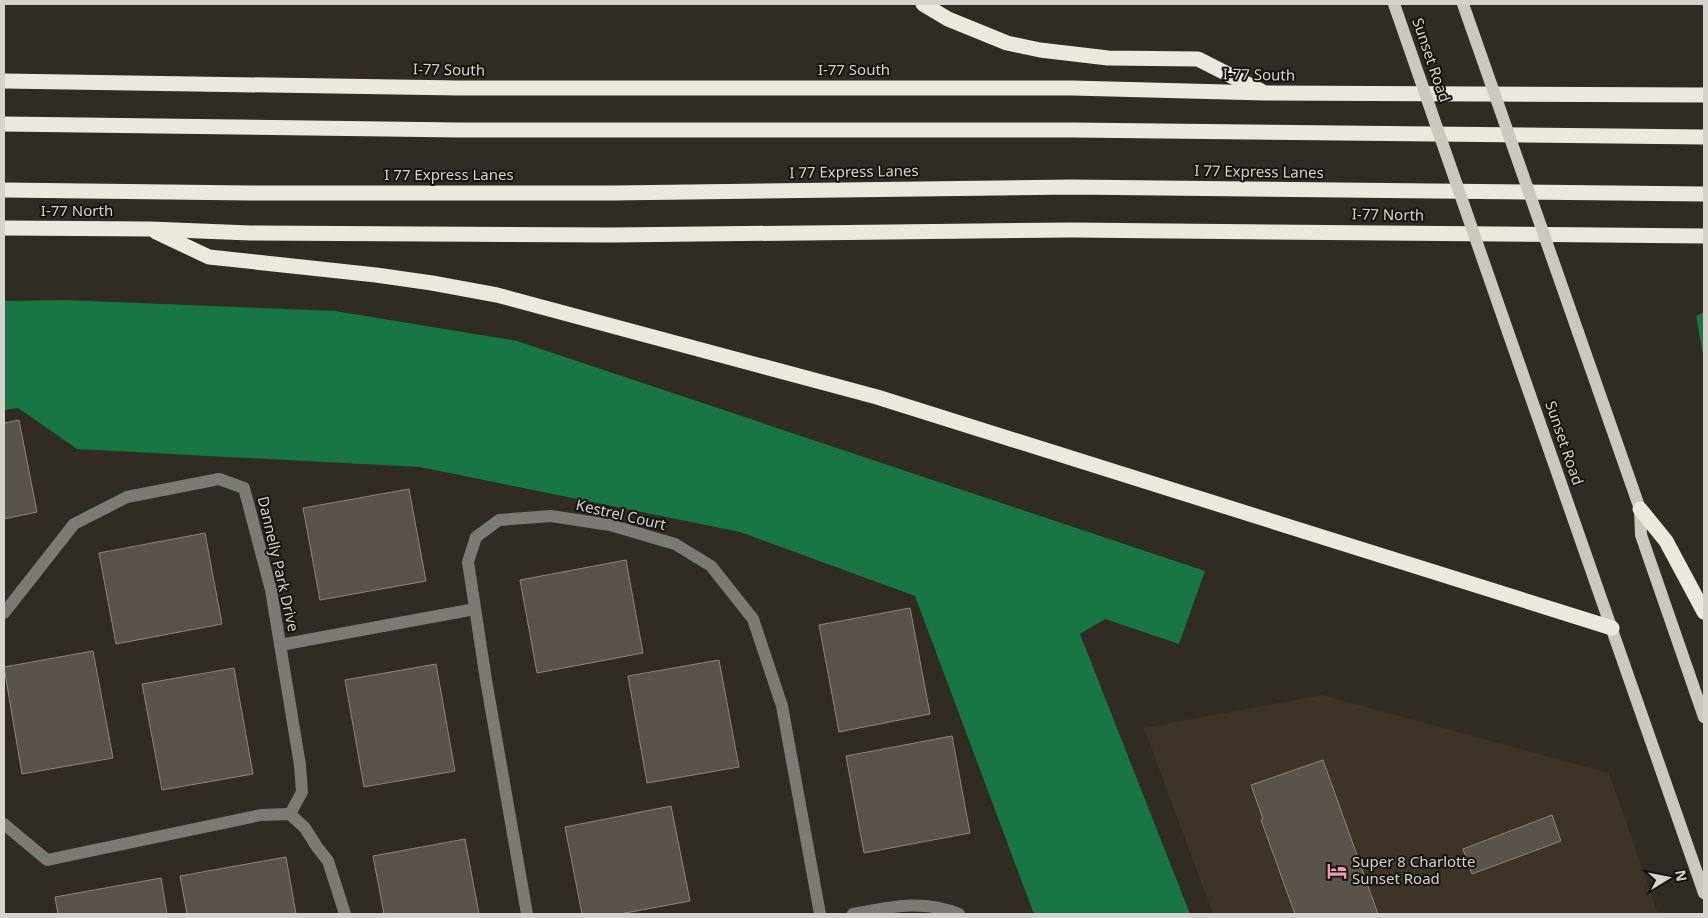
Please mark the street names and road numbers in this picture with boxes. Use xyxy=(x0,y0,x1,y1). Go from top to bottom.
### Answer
street label: Sunset Road xyxy=(1408,15,1456,104)
street label: I-77 South xyxy=(413,58,485,80)
street label: I-77 South xyxy=(818,59,890,79)
street label: I-77 South xyxy=(1223,63,1295,85)
street label: I 77 Express Lanes xyxy=(789,160,919,182)
street label: I 77 Express Lanes xyxy=(1194,160,1324,182)
street label: I 77 Express Lanes xyxy=(384,164,514,184)
street label: I-77 North xyxy=(41,200,113,220)
street label: I-77 North xyxy=(1352,203,1424,225)
street label: Sunset Road xyxy=(1541,398,1589,487)
street label: Dannelly Park Drive xyxy=(254,494,304,633)
street label: Kestrel Court xyxy=(574,494,669,534)

